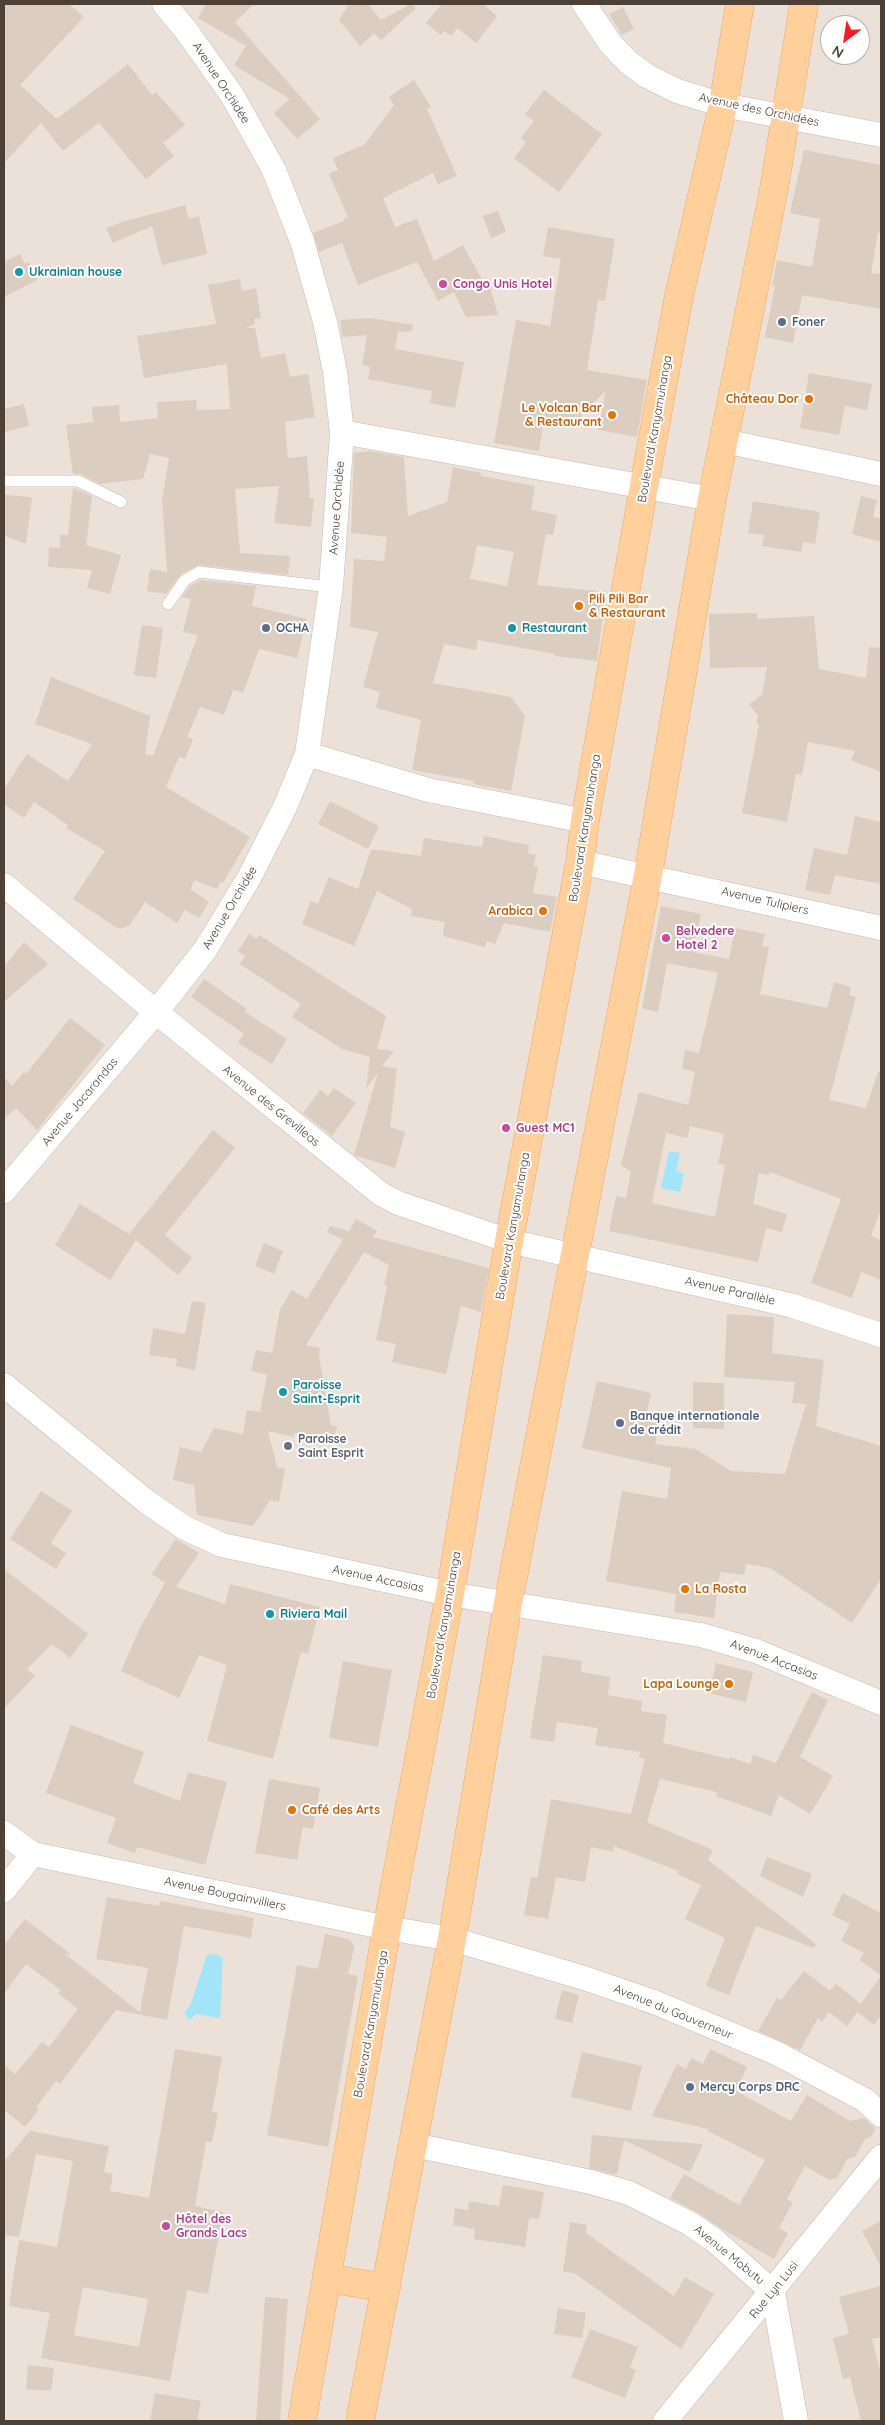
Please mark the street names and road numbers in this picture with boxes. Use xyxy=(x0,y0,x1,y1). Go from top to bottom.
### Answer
street label: Avenue Orchidée xyxy=(189,40,253,126)
street label: Avenue des Orchidées xyxy=(697,90,821,130)
street label: Boulevard Kanyamuhanga xyxy=(635,354,675,504)
street label: Avenue Orchidée xyxy=(327,460,347,556)
street label: Boulevard Kanyamuhanga xyxy=(566,753,604,903)
street label: Avenue Orchidée xyxy=(200,864,260,952)
street label: Avenue Tulipiers xyxy=(720,884,810,918)
street label: Avenue Jacarandas xyxy=(39,1055,121,1149)
street label: Avenue des Grevilleas xyxy=(220,1062,322,1150)
street label: Boulevard Kanyamuhanga xyxy=(493,1151,533,1301)
street label: Avenue Parallèle xyxy=(684,1274,776,1308)
street label: Boulevard Kanyamuhanga xyxy=(424,1550,464,1700)
street label: Avenue Accasias xyxy=(331,1562,425,1596)
street label: Avenue Accasias xyxy=(728,1637,820,1683)
street label: Avenue Bougainvilliers xyxy=(163,1874,287,1914)
street label: Boulevard Kanyamuhanga xyxy=(351,1949,391,2099)
street label: Avenue du Gouverneur xyxy=(611,1982,735,2042)
street label: Avenue Mobutu xyxy=(691,2222,767,2288)
street label: Rue Lyn Lusi xyxy=(747,2259,801,2321)

